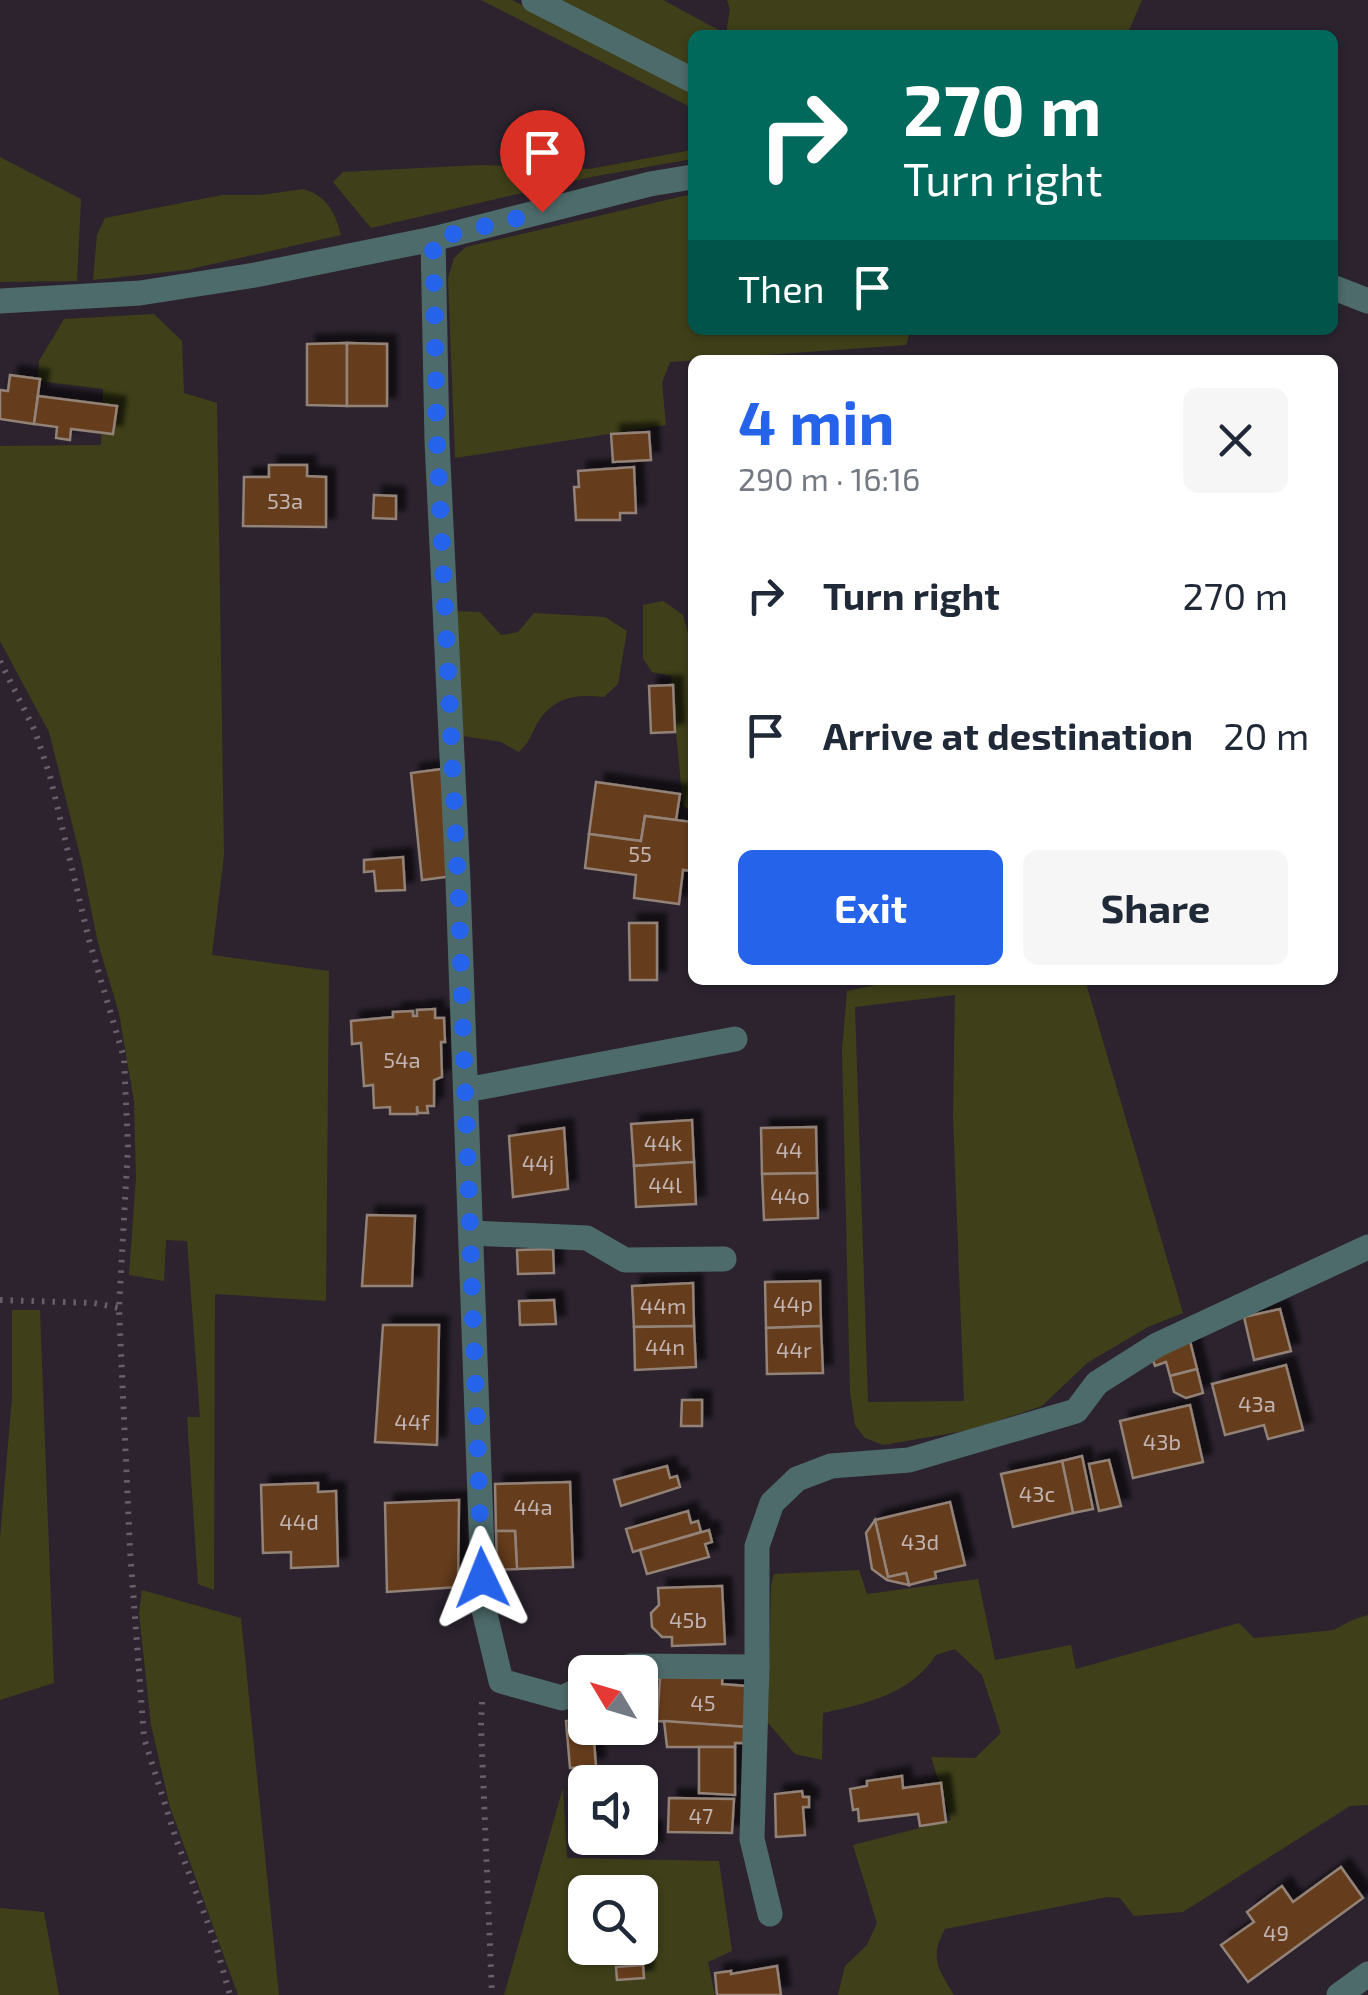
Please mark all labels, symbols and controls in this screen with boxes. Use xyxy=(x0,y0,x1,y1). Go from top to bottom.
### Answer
text: 270 m xyxy=(903,66,1102,150)
icon: right xyxy=(738,70,868,200)
pin xyxy=(500,110,585,213)
icon: arrive xyxy=(515,125,570,180)
text: Turn right xyxy=(903,151,1103,205)
icon: arrive xyxy=(845,260,900,315)
text: Then xyxy=(738,265,825,311)
text: 4 min xyxy=(738,385,895,457)
button: close xyxy=(1183,388,1288,493)
text: 290 m · 16:16 xyxy=(738,459,920,497)
house number: 53a xyxy=(267,487,303,513)
icon: right xyxy=(738,568,793,623)
text: Turn right xyxy=(823,572,1000,618)
text: 270 m xyxy=(1183,572,1288,618)
icon: arrive xyxy=(738,708,793,763)
text: Arrive at destination xyxy=(823,712,1193,758)
text: 20 m xyxy=(1223,712,1309,758)
house number: 55 xyxy=(628,840,652,866)
button: Exit xyxy=(738,850,1003,965)
button: Share xyxy=(1023,850,1288,965)
house number: 54a xyxy=(383,1046,421,1072)
house number: 44k xyxy=(644,1129,682,1155)
house number: 44 xyxy=(775,1136,803,1162)
house number: 44j xyxy=(522,1149,554,1176)
house number: 44l xyxy=(648,1171,682,1197)
house number: 44o xyxy=(770,1182,810,1208)
house number: 44p xyxy=(773,1290,813,1316)
house number: 44m xyxy=(640,1292,686,1318)
house number: 44n xyxy=(645,1333,685,1359)
house number: 44r xyxy=(776,1336,812,1362)
house number: 43a xyxy=(1238,1390,1276,1416)
house number: 44f xyxy=(394,1408,430,1434)
house number: 43b xyxy=(1143,1428,1181,1454)
house number: 43c xyxy=(1019,1480,1055,1506)
house number: 44a xyxy=(513,1493,553,1519)
house number: 44d xyxy=(279,1508,319,1534)
position arrow xyxy=(430,1526,534,1630)
house number: 43d xyxy=(901,1528,939,1554)
house number: 45b xyxy=(669,1606,707,1632)
north arrow xyxy=(568,1655,658,1745)
map controls xyxy=(568,1655,658,1965)
house number: 45 xyxy=(690,1689,716,1715)
button: sound xyxy=(568,1765,658,1855)
house number: 47 xyxy=(689,1802,713,1828)
button: search xyxy=(568,1875,658,1965)
house number: 49 xyxy=(1263,1919,1289,1945)

